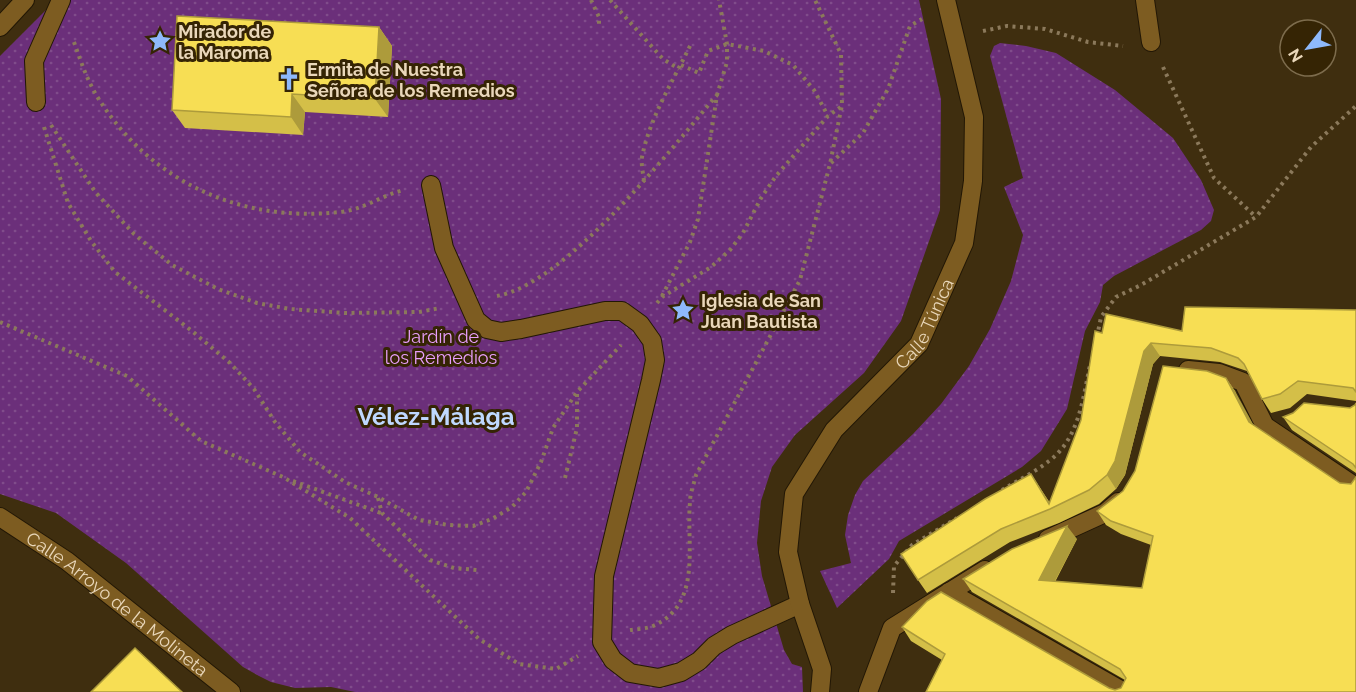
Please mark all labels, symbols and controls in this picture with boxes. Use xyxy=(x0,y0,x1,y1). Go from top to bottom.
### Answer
north arrow xyxy=(1278,18,1338,78)
place label: Mirador de la Maroma xyxy=(178,21,271,63)
place icon: Mirador de la Maroma xyxy=(147,28,173,54)
text: N xyxy=(1284,45,1307,66)
place label: Ermita de Nuestra Señora de los Remedios xyxy=(307,59,515,101)
church icon: Ermita de Nuestra Señora de los Remedios xyxy=(276,66,302,92)
street label: Calle Túnica xyxy=(890,275,957,373)
place label: Iglesia de San Juan Bautista xyxy=(701,290,821,332)
place icon: Iglesia de San Juan Bautista xyxy=(670,297,696,323)
park label: Jardín de los Remedios xyxy=(385,326,498,368)
district label: Vélez-Málaga xyxy=(357,402,515,431)
street label: Calle Arroyo de la Molineta xyxy=(23,527,212,680)

